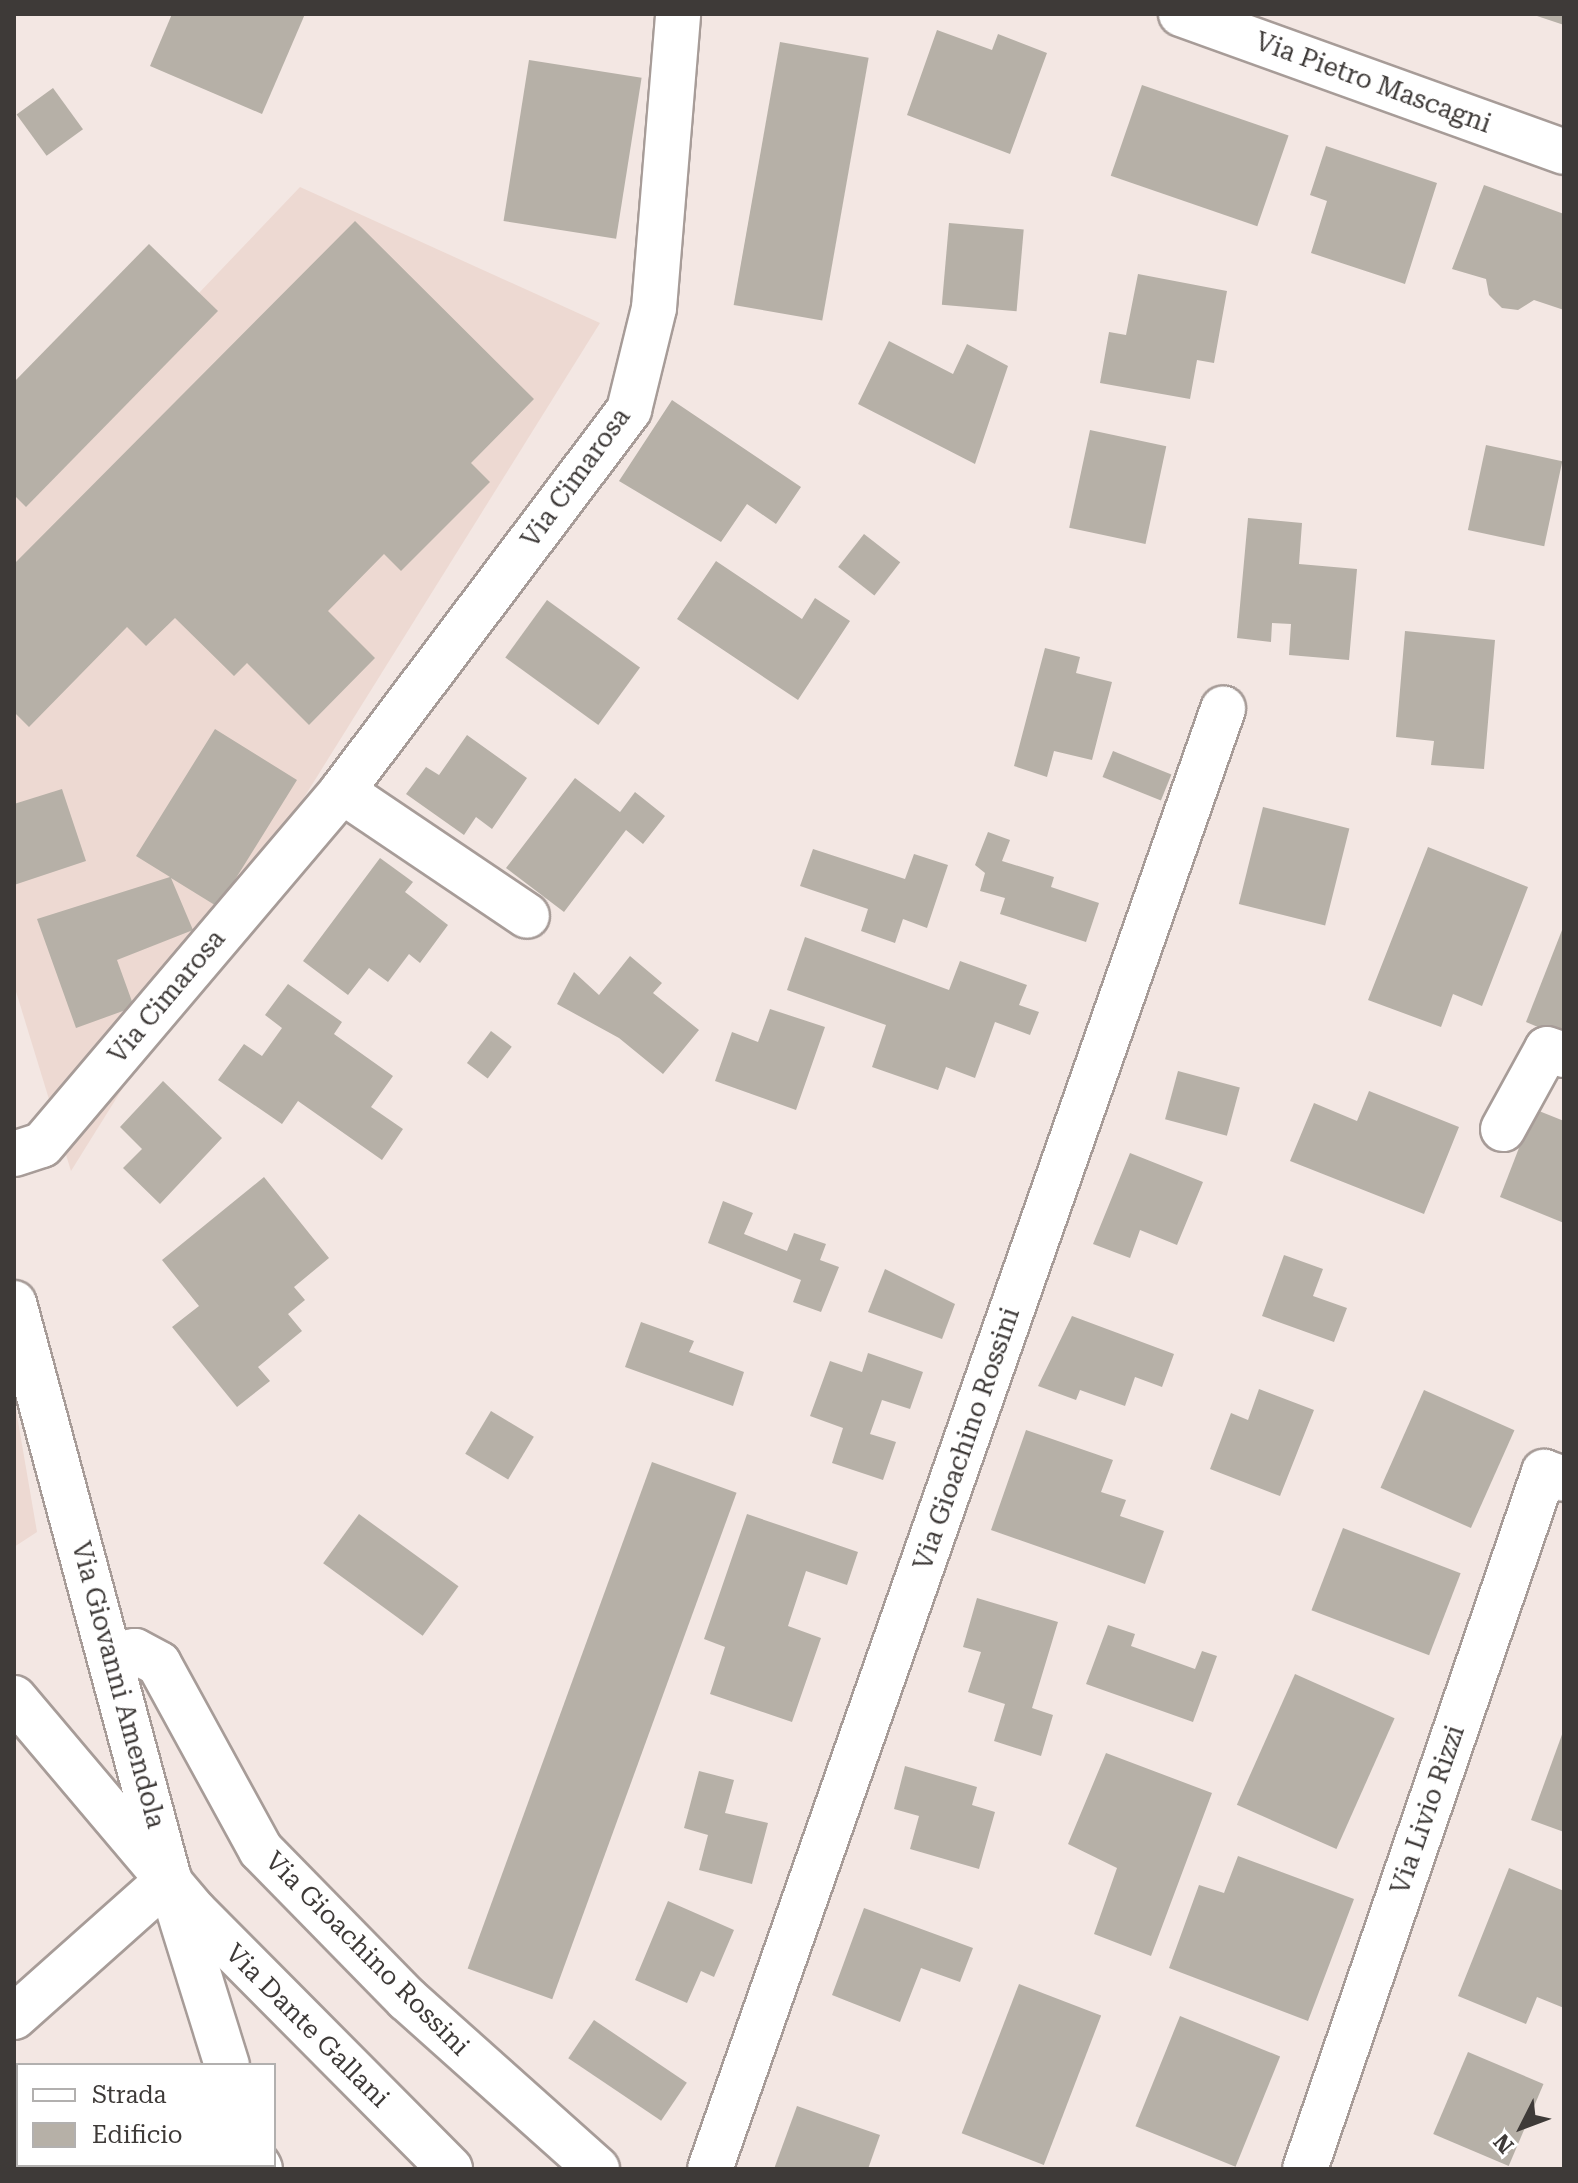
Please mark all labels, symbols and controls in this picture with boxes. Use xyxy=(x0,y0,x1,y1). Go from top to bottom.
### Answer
street label: Via Pietro Mascagni xyxy=(1251,26,1495,140)
street label: Via Cimarosa xyxy=(515,402,637,554)
street label: Via Cimarosa xyxy=(102,924,232,1070)
street label: Via Gioachino Rossini xyxy=(907,1304,1027,1574)
street label: Via Giovanni Amendola xyxy=(65,1538,171,1832)
street label: Via Livio Rizzi xyxy=(1384,1721,1472,1899)
street label: Via Gioachino Rossini xyxy=(259,1846,475,2062)
street label: Via Dante Gallani xyxy=(219,1938,395,2114)
legend xyxy=(16,2063,276,2167)
text: Strada xyxy=(92,2081,167,2109)
north arrow xyxy=(1482,2087,1562,2167)
text: Edificio xyxy=(92,2121,183,2149)
text: N xyxy=(1489,2129,1519,2158)

